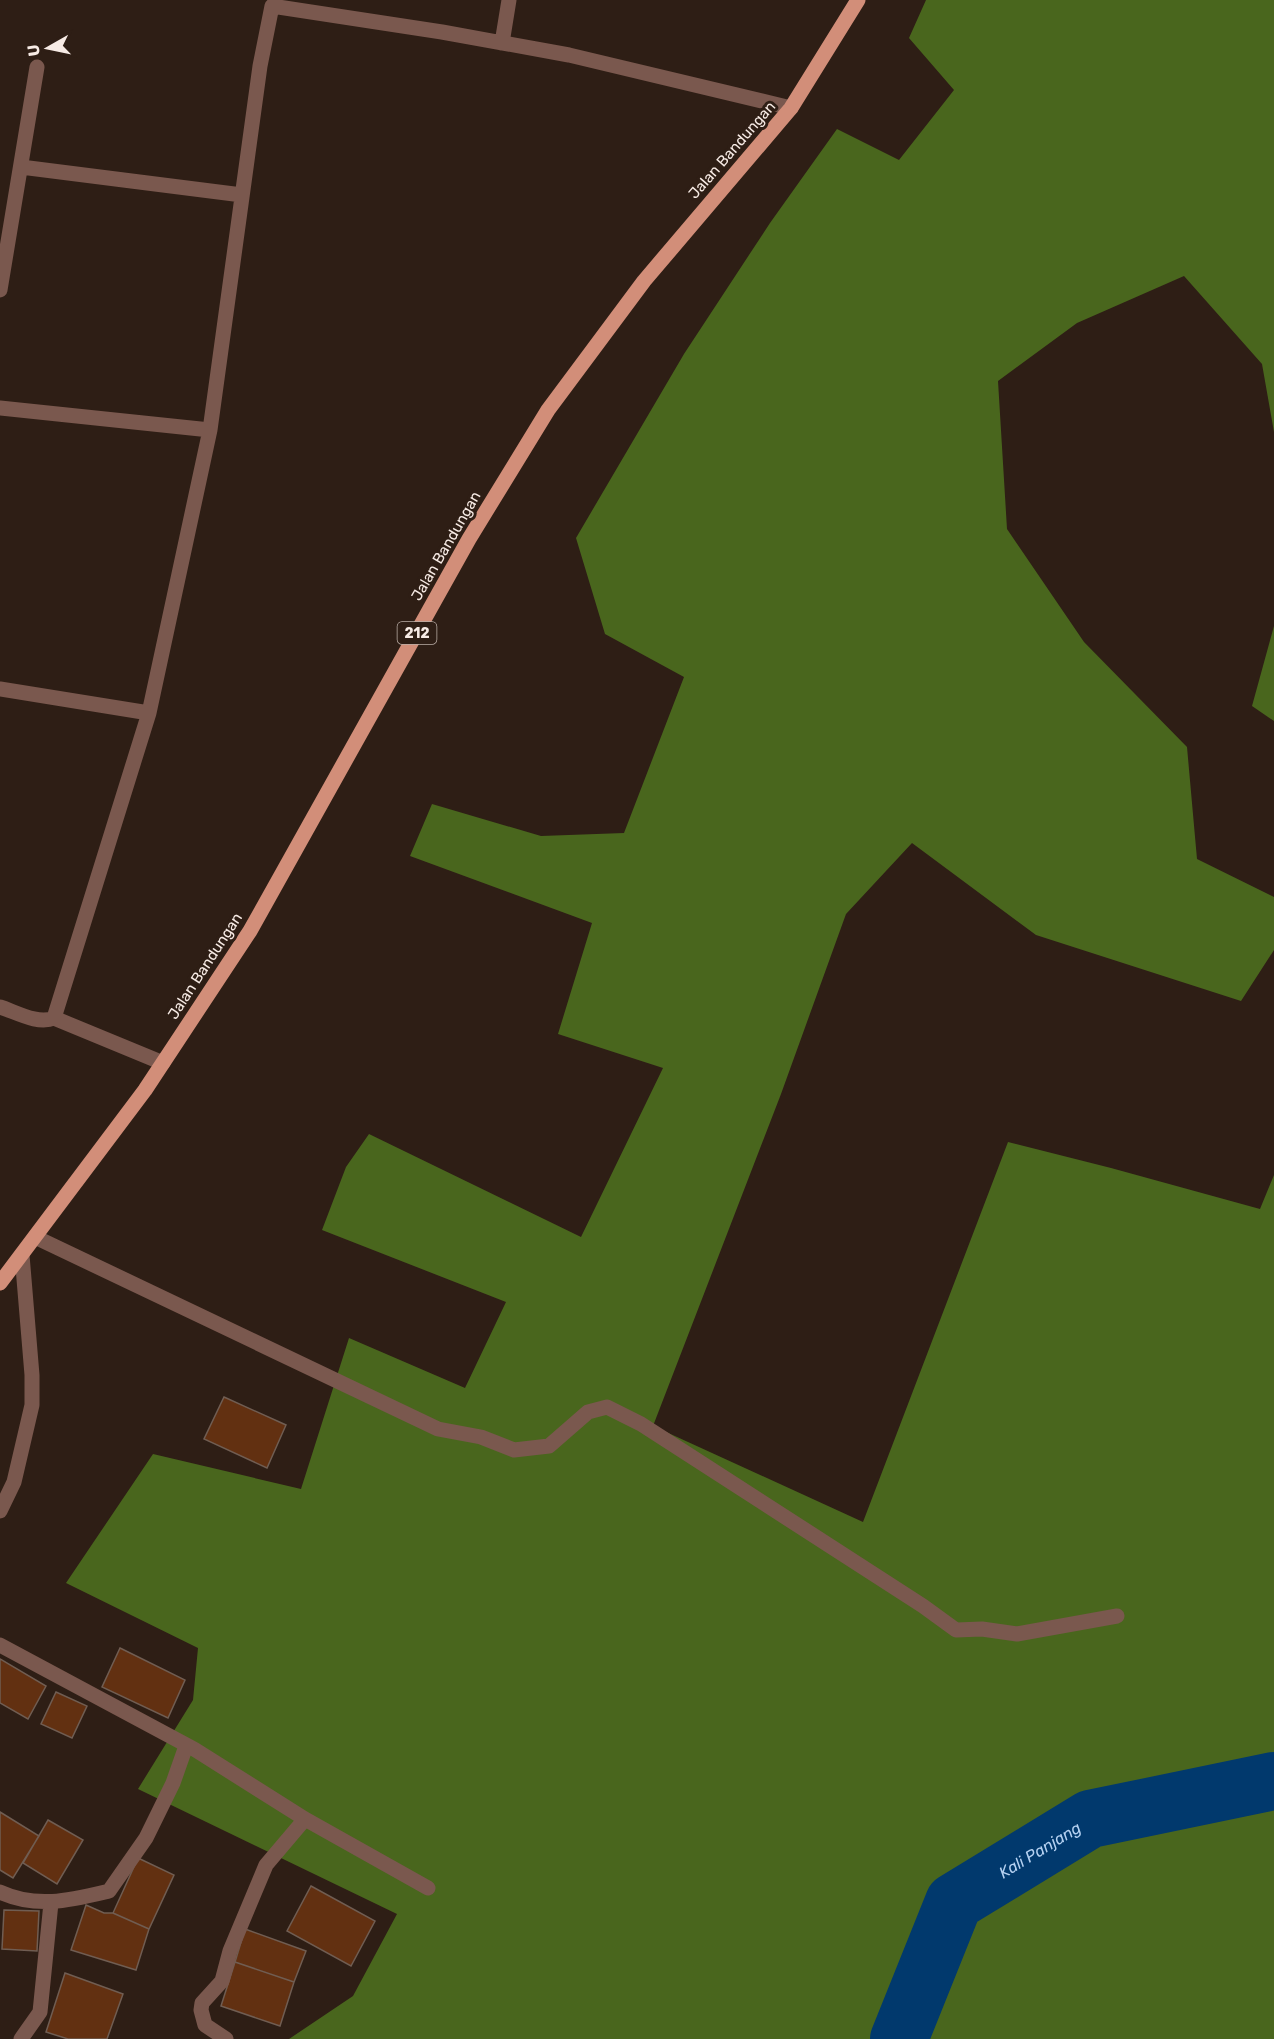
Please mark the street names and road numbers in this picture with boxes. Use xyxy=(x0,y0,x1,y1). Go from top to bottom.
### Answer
street label: Jalan Bandungan xyxy=(685,98,779,202)
street label: Jalan Bandungan xyxy=(407,488,485,604)
road number: 212 xyxy=(398,622,436,644)
street label: Jalan Bandungan xyxy=(164,909,246,1023)

